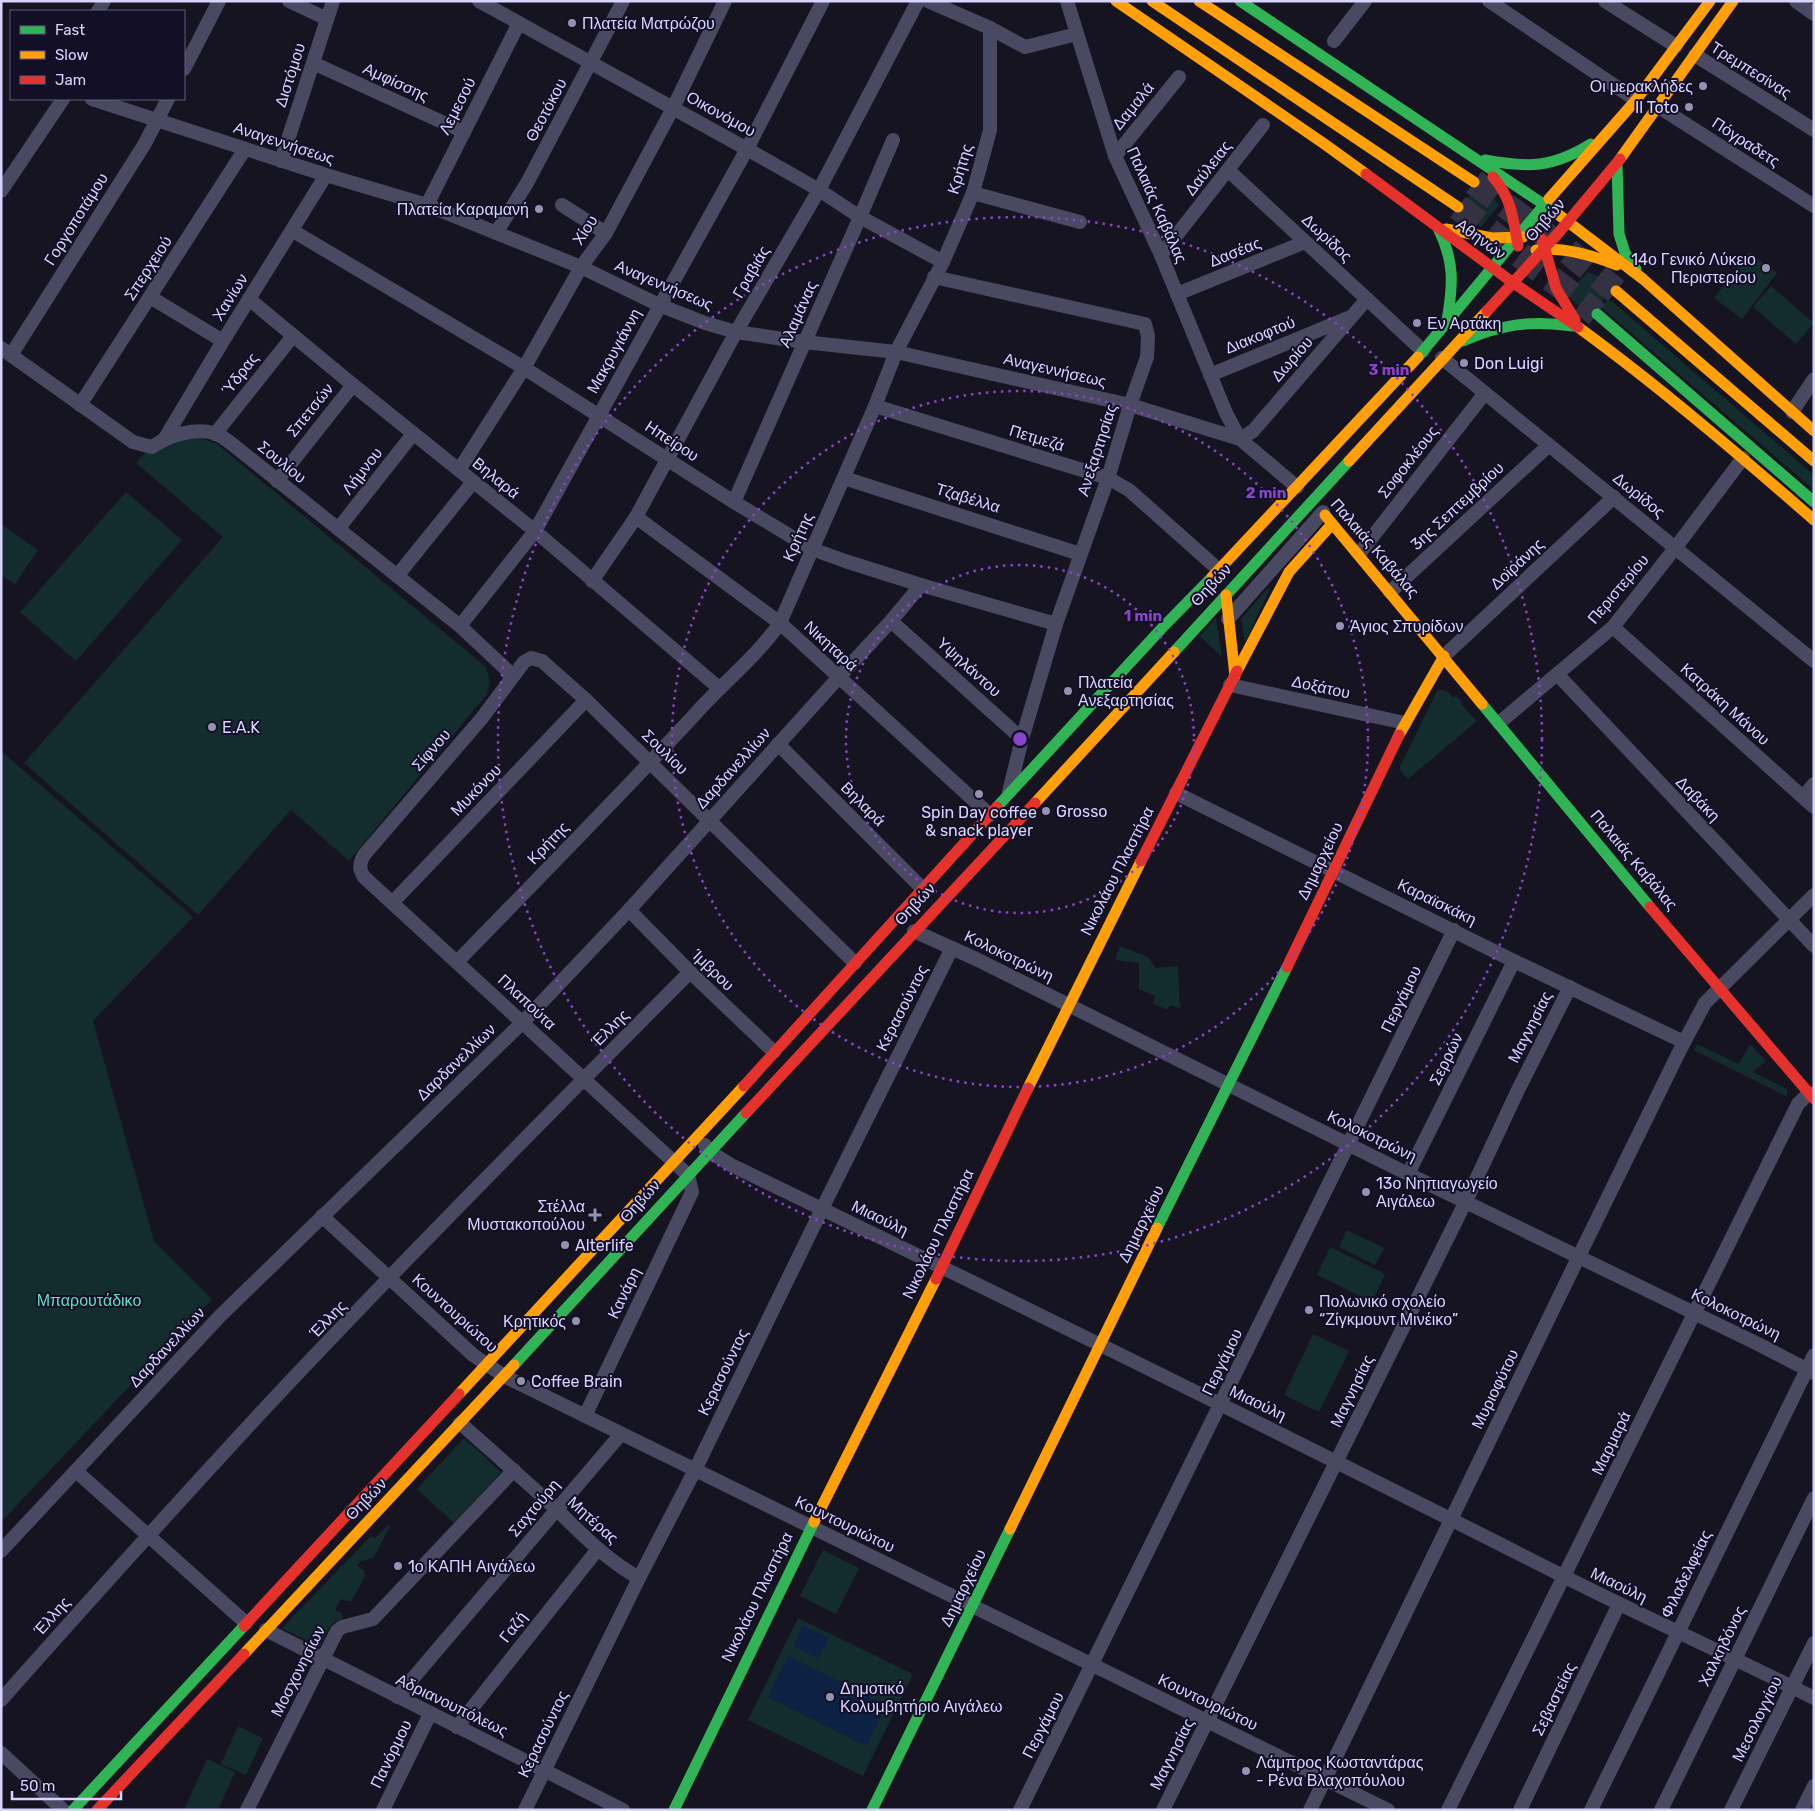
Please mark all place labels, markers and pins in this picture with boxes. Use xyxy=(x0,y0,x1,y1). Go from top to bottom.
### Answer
place label: Πλατεία Ματρώζου xyxy=(582,14,715,33)
marker: Πλατεία Ματρώζου xyxy=(566,17,578,29)
place label: Οι μερακλήδες xyxy=(1590,77,1693,96)
marker: Οι μερακλήδες xyxy=(1697,80,1709,92)
place label: Il Toto xyxy=(1635,98,1679,117)
marker: Il Toto xyxy=(1683,101,1695,113)
place label: Πλατεία Καραμανή xyxy=(397,200,529,219)
marker: Πλατεία Καραμανή xyxy=(533,203,545,215)
place label: 14ο Γενικό Λύκειο Περιστερίου xyxy=(1631,250,1756,287)
marker: 14ο Γενικό Λύκειο Περιστερίου xyxy=(1760,262,1772,274)
place label: Εν Αρτάκη xyxy=(1427,314,1501,333)
marker: Εν Αρτάκη xyxy=(1411,317,1423,329)
place label: Don Luigi xyxy=(1474,354,1544,373)
marker: Don Luigi xyxy=(1458,357,1470,369)
place label: Άγιος Σπυρίδων xyxy=(1350,617,1463,636)
marker: Άγιος Σπυρίδων xyxy=(1334,620,1346,632)
place label: Πλατεία Ανεξαρτησίας xyxy=(1078,673,1174,710)
marker: Πλατεία Ανεξαρτησίας xyxy=(1062,685,1074,697)
place label: E.A.K xyxy=(222,718,260,737)
marker: E.A.K xyxy=(206,721,218,733)
centre of rings xyxy=(1011,730,1029,748)
marker: Spin Day coffee & snack player xyxy=(973,788,985,800)
place label: Grosso xyxy=(1056,802,1108,821)
place label: Spin Day coffee & snack player xyxy=(921,803,1037,840)
marker: Grosso xyxy=(1040,805,1052,817)
place label: 13ο Νηπιαγωγείο Αιγάλεω xyxy=(1376,1174,1498,1211)
marker: 13ο Νηπιαγωγείο Αιγάλεω xyxy=(1360,1186,1372,1198)
place label: Στέλλα Μυστακοπούλου xyxy=(467,1197,585,1234)
marker: Στέλλα Μυστακοπούλου xyxy=(589,1209,601,1221)
place label: Alterlife xyxy=(575,1236,634,1255)
marker: Alterlife xyxy=(559,1239,571,1251)
place label: Πολωνικό σχολείο “Ζίγκμουντ Μινέικο” xyxy=(1319,1292,1458,1329)
marker: Πολωνικό σχολείο “Ζίγκμουντ Μινέικο” xyxy=(1303,1304,1315,1316)
place label: Κρητικός xyxy=(503,1312,566,1331)
marker: Κρητικός xyxy=(570,1315,582,1327)
place label: Coffee Brain xyxy=(531,1372,623,1391)
marker: Coffee Brain xyxy=(515,1375,527,1387)
place label: 1ο ΚΑΠΗ Αιγάλεω xyxy=(408,1557,535,1576)
marker: 1ο ΚΑΠΗ Αιγάλεω xyxy=(392,1560,404,1572)
place label: Δημοτικό Κολυμβητήριο Αιγάλεω xyxy=(840,1679,1003,1716)
marker: Δημοτικό Κολυμβητήριο Αιγάλεω xyxy=(824,1691,836,1703)
place label: Λάμπρος Κωσταντάρας - Ρένα Βλαχοπόυλου xyxy=(1256,1753,1424,1790)
marker: Λάμπρος Κωσταντάρας - Ρένα Βλαχοπόυλου xyxy=(1240,1765,1252,1777)

